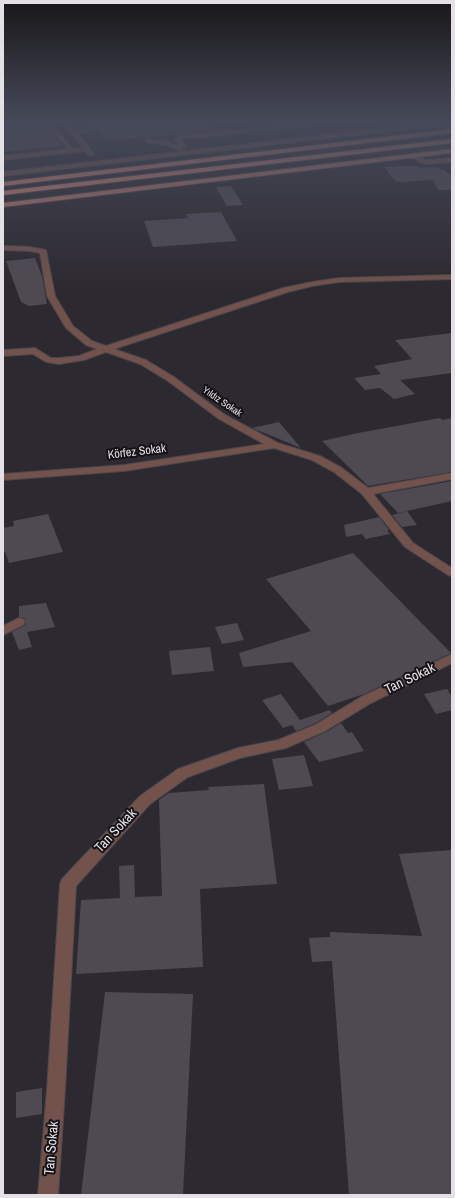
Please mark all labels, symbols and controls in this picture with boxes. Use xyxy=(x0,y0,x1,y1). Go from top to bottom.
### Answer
street label: Yıldız Sokak xyxy=(200,384,244,420)
street label: Körfez Sokak xyxy=(107,441,167,463)
street label: Tan Sokak xyxy=(382,660,438,698)
street label: Tan Sokak xyxy=(92,806,140,856)
street label: Tan Sokak xyxy=(41,1120,63,1176)

